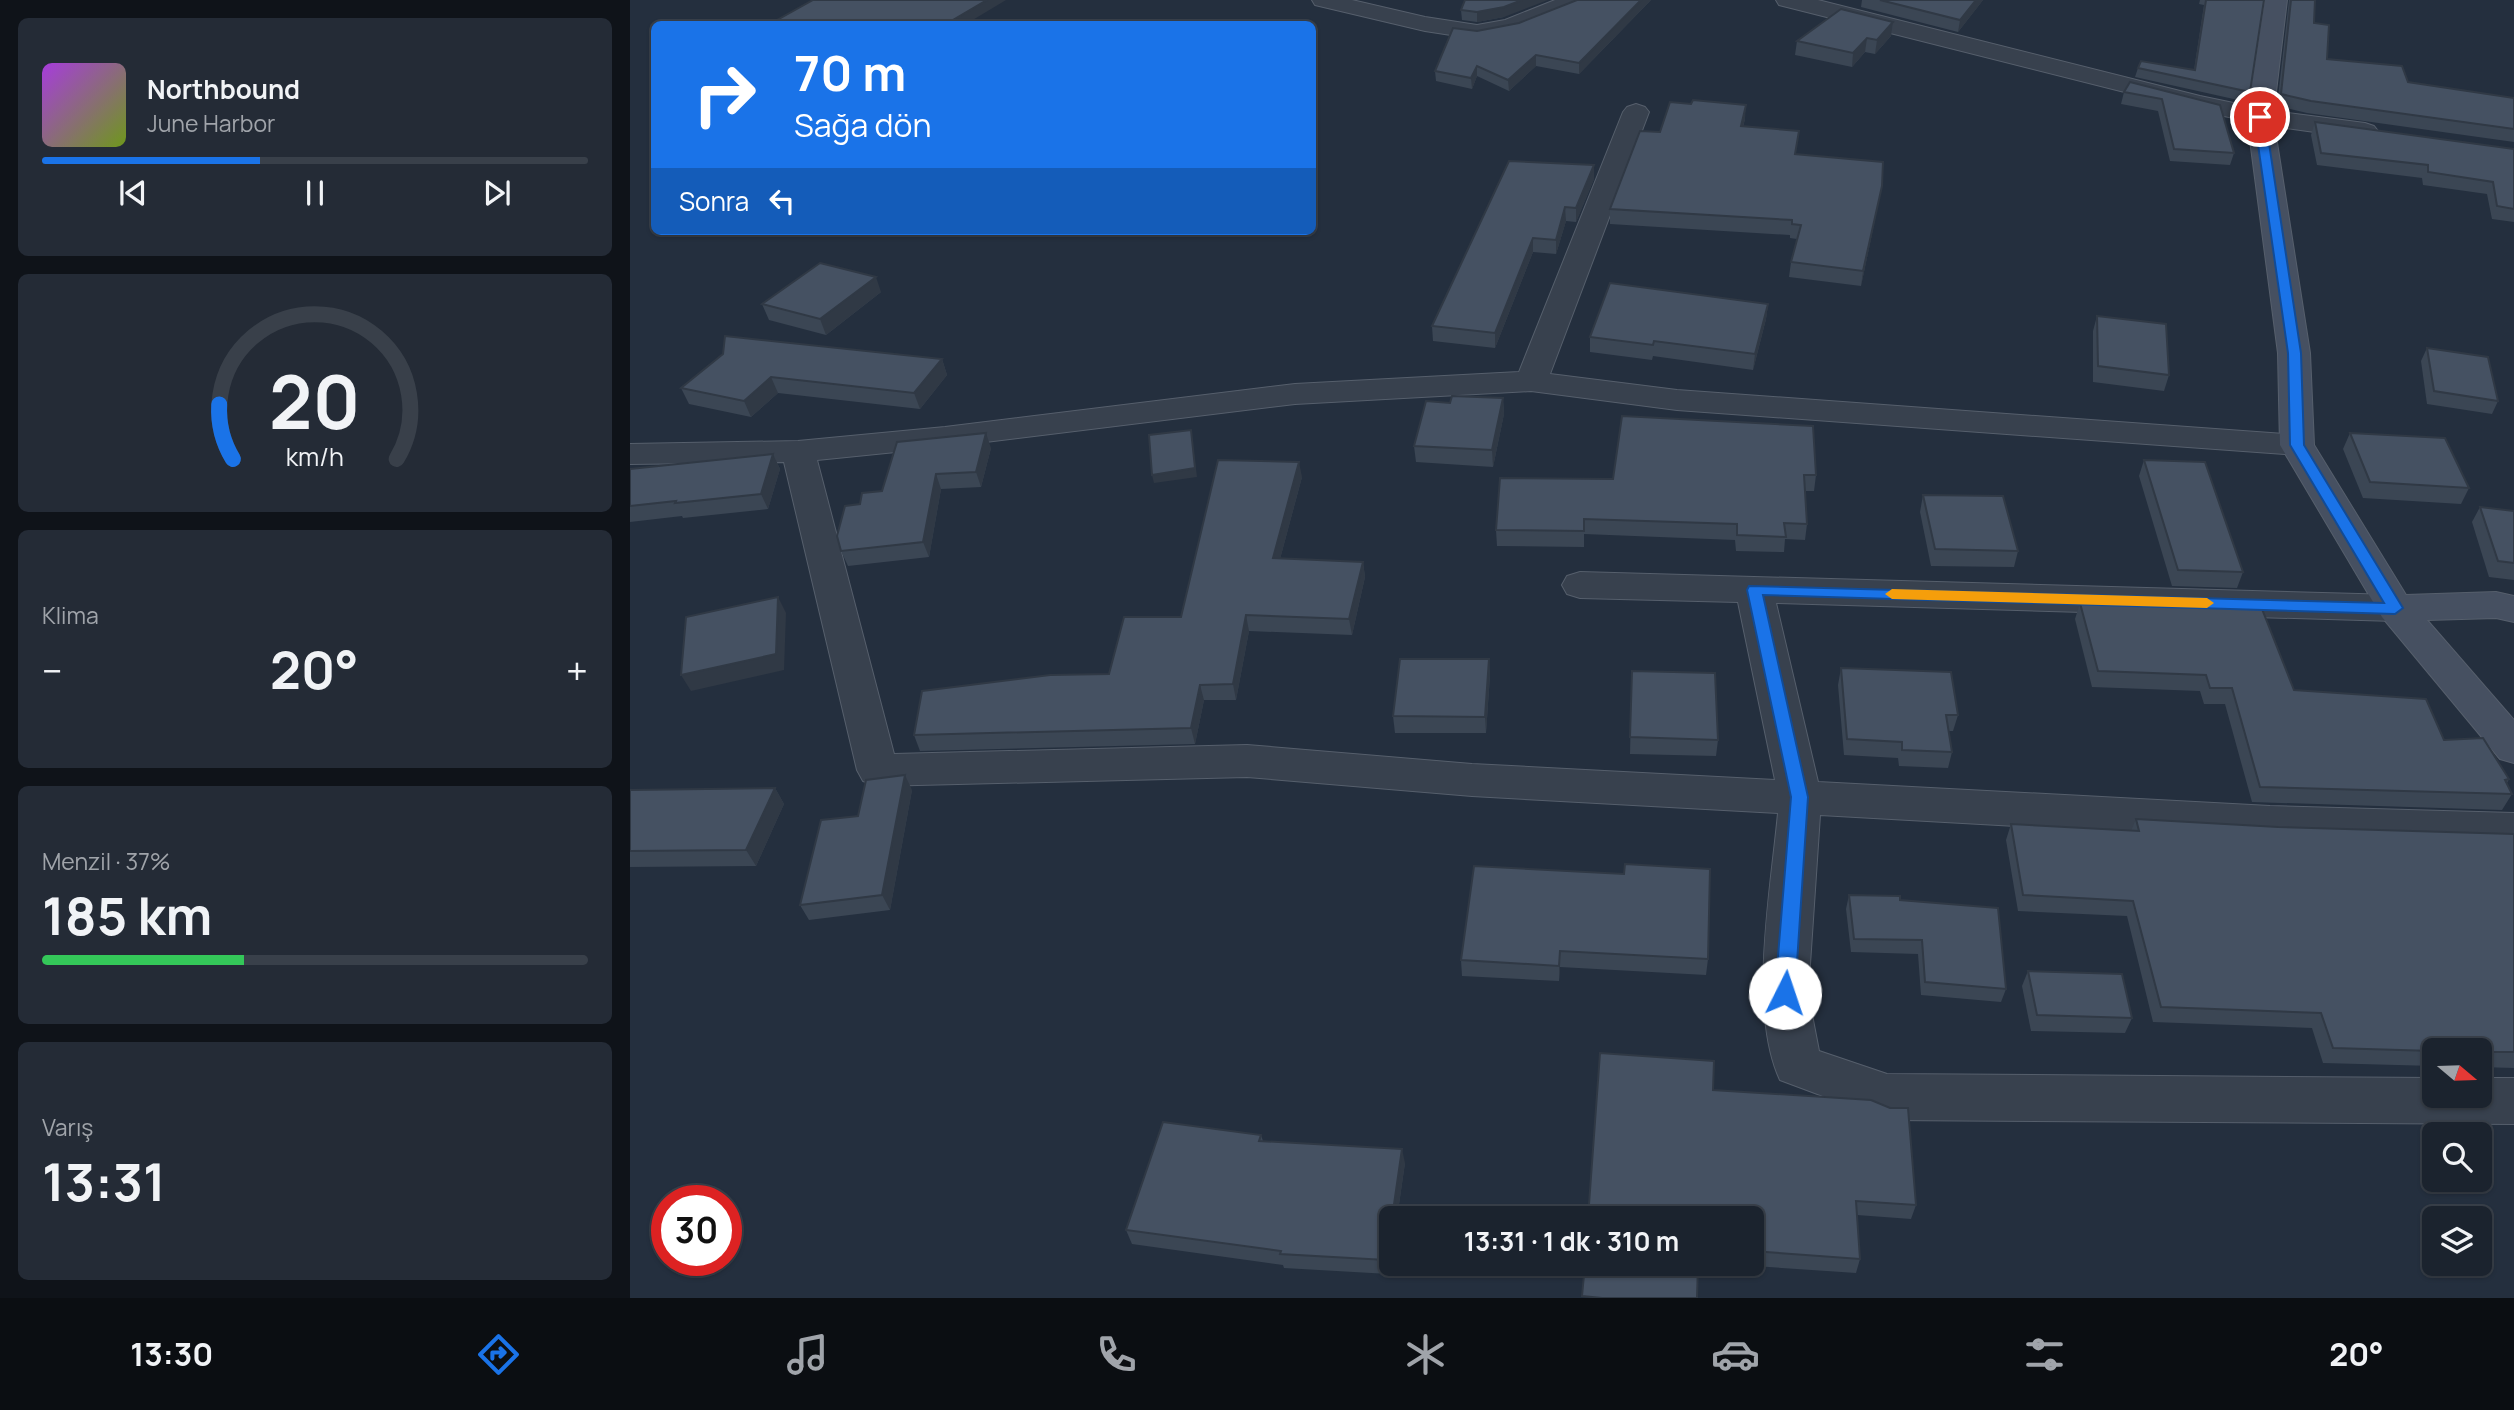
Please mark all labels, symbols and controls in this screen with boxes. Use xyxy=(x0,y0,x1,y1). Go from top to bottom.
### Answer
text: 70 m xyxy=(794,39,906,106)
icon: right xyxy=(679,49,770,140)
text: Northbound xyxy=(147,71,300,107)
pin xyxy=(2230,87,2290,147)
icon: arrive xyxy=(2241,98,2279,136)
text: Sağa dön xyxy=(794,103,932,147)
text: June Harbor xyxy=(147,107,275,139)
icon: previous xyxy=(114,174,152,212)
icon: pause xyxy=(296,174,334,212)
icon: next xyxy=(478,174,516,212)
icon: left xyxy=(763,182,801,220)
text: Sonra xyxy=(679,183,749,219)
text: 20 xyxy=(269,351,361,451)
text: km/h xyxy=(286,439,344,474)
text: Klima xyxy=(42,599,99,631)
text: 20° xyxy=(270,634,359,705)
text: − xyxy=(42,644,63,696)
text: + xyxy=(566,644,588,696)
text: Menzil · 37% xyxy=(42,845,170,877)
text: 185 km xyxy=(42,880,212,951)
position arrow xyxy=(1748,956,1822,1030)
north arrow xyxy=(2422,1038,2492,1108)
map controls xyxy=(2422,1038,2492,1276)
text: Varış xyxy=(42,1111,93,1143)
button: search xyxy=(2422,1122,2492,1192)
text: 13:31 xyxy=(42,1146,166,1217)
speed limit sign: 30 xyxy=(651,1185,742,1276)
button: layers xyxy=(2422,1206,2492,1276)
text: 13:31 · 1 dk · 310 m xyxy=(1464,1223,1679,1259)
icon: directions xyxy=(474,1330,523,1379)
icon: music xyxy=(783,1330,832,1379)
icon: phone xyxy=(1092,1330,1141,1379)
icon: climate xyxy=(1401,1330,1450,1379)
icon: car xyxy=(1711,1330,1760,1379)
icon: filters xyxy=(2020,1330,2069,1379)
text: 13:30 xyxy=(130,1332,213,1376)
text: 20° xyxy=(2329,1332,2384,1376)

